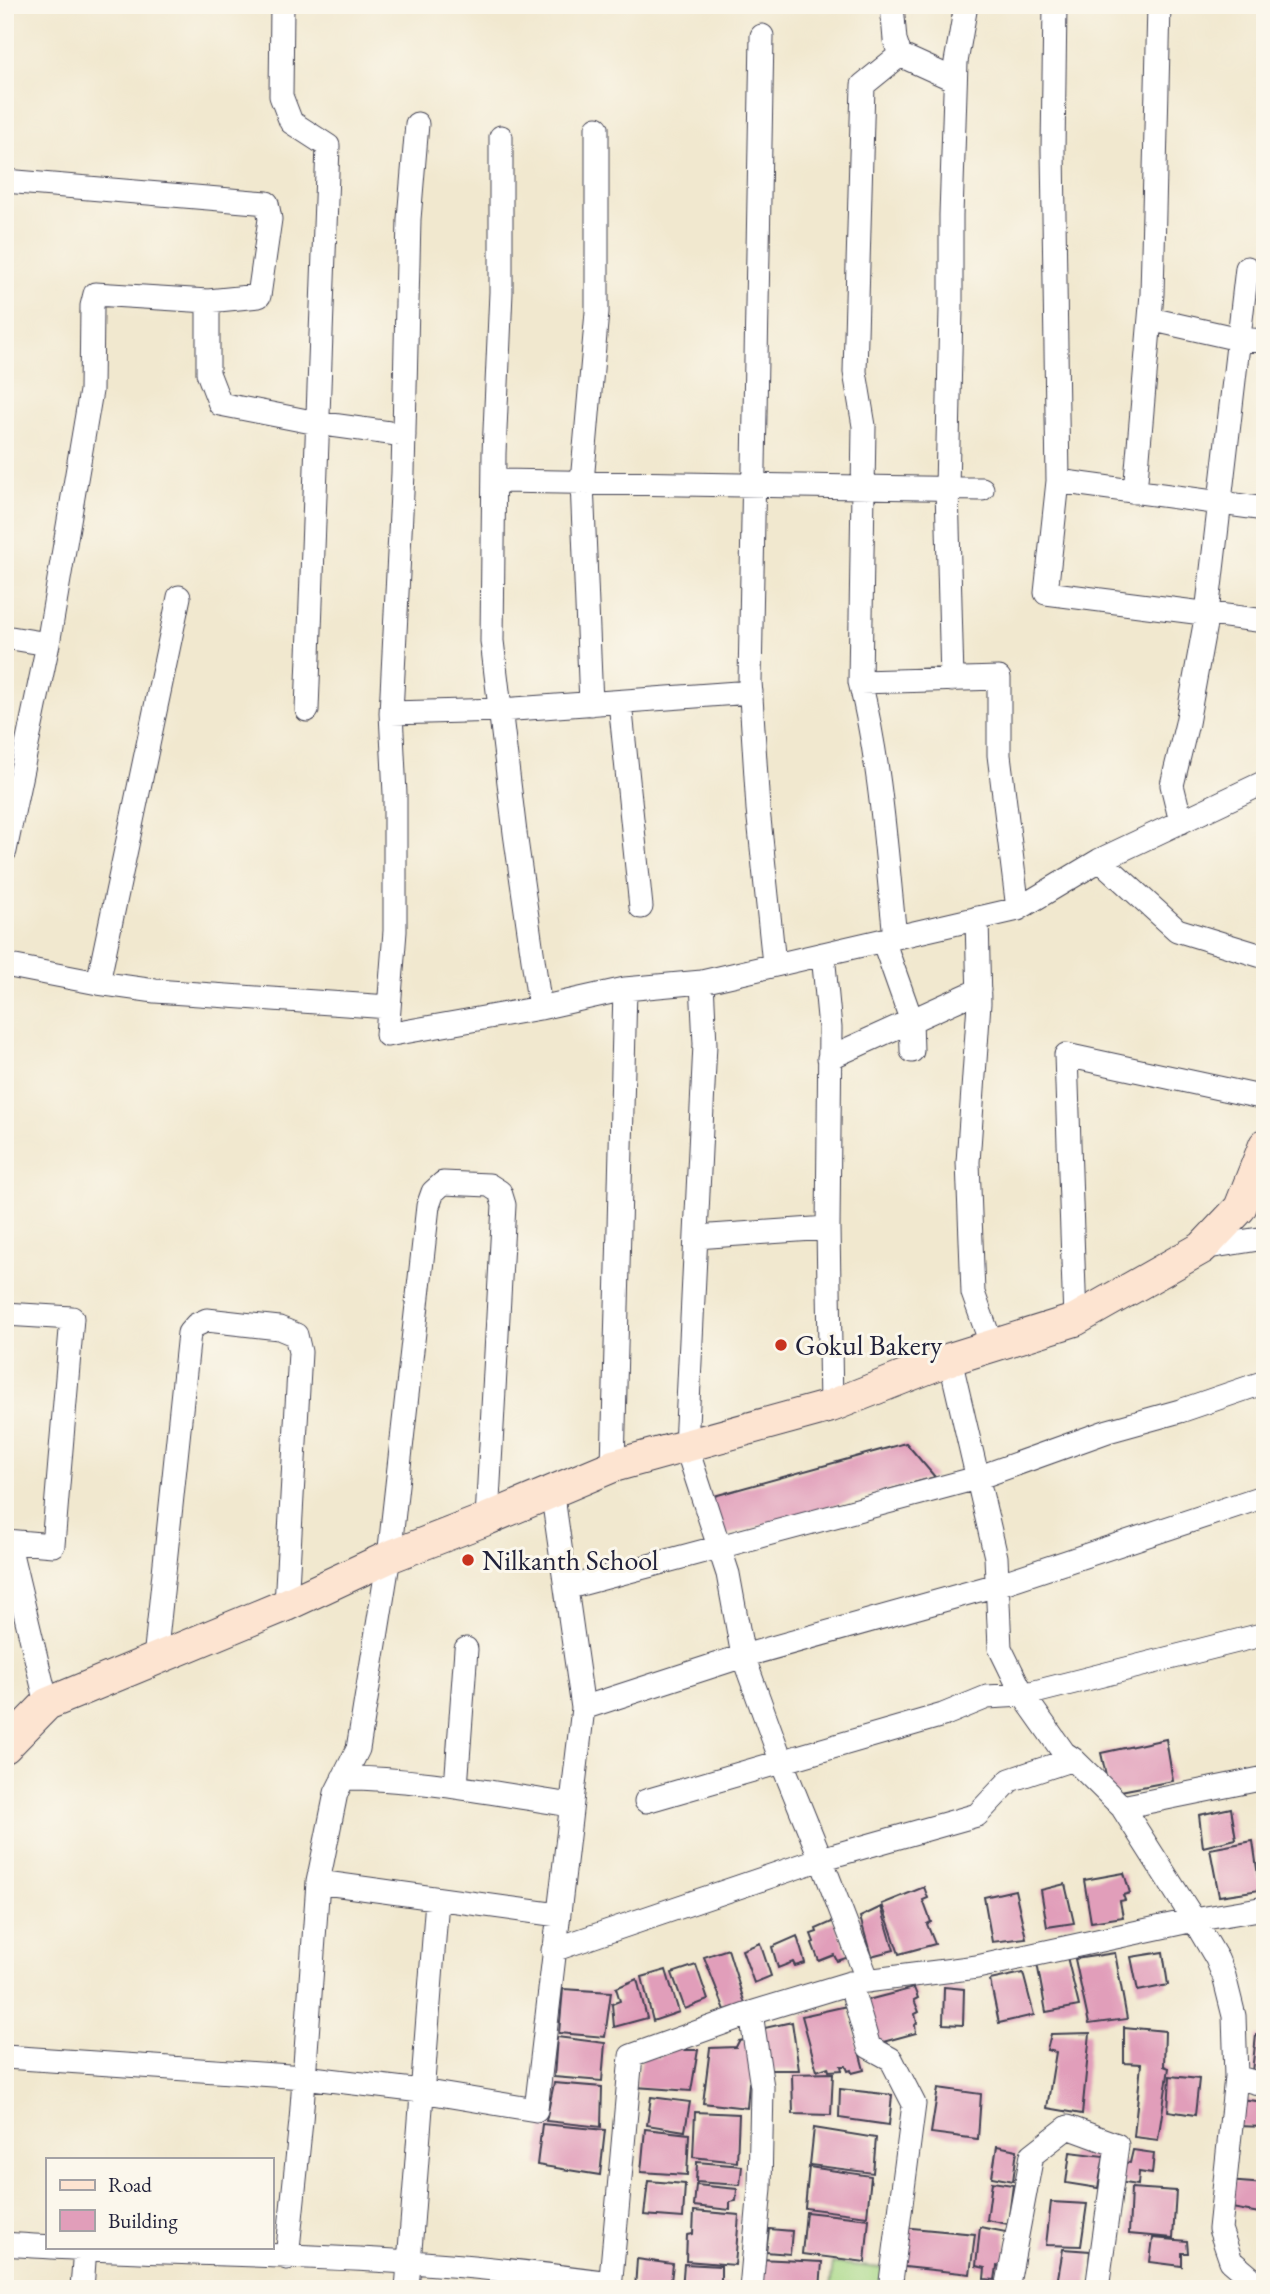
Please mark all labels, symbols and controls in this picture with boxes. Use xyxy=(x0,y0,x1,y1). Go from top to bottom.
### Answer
place label: Gokul Bakery xyxy=(795,1327,943,1363)
marker: Gokul Bakery xyxy=(773,1337,789,1353)
place label: Nilkanth School xyxy=(482,1542,659,1578)
marker: Nilkanth School xyxy=(460,1552,476,1568)
legend xyxy=(46,2158,273,2248)
text: Road xyxy=(108,2171,152,2198)
text: Building xyxy=(108,2207,178,2234)

